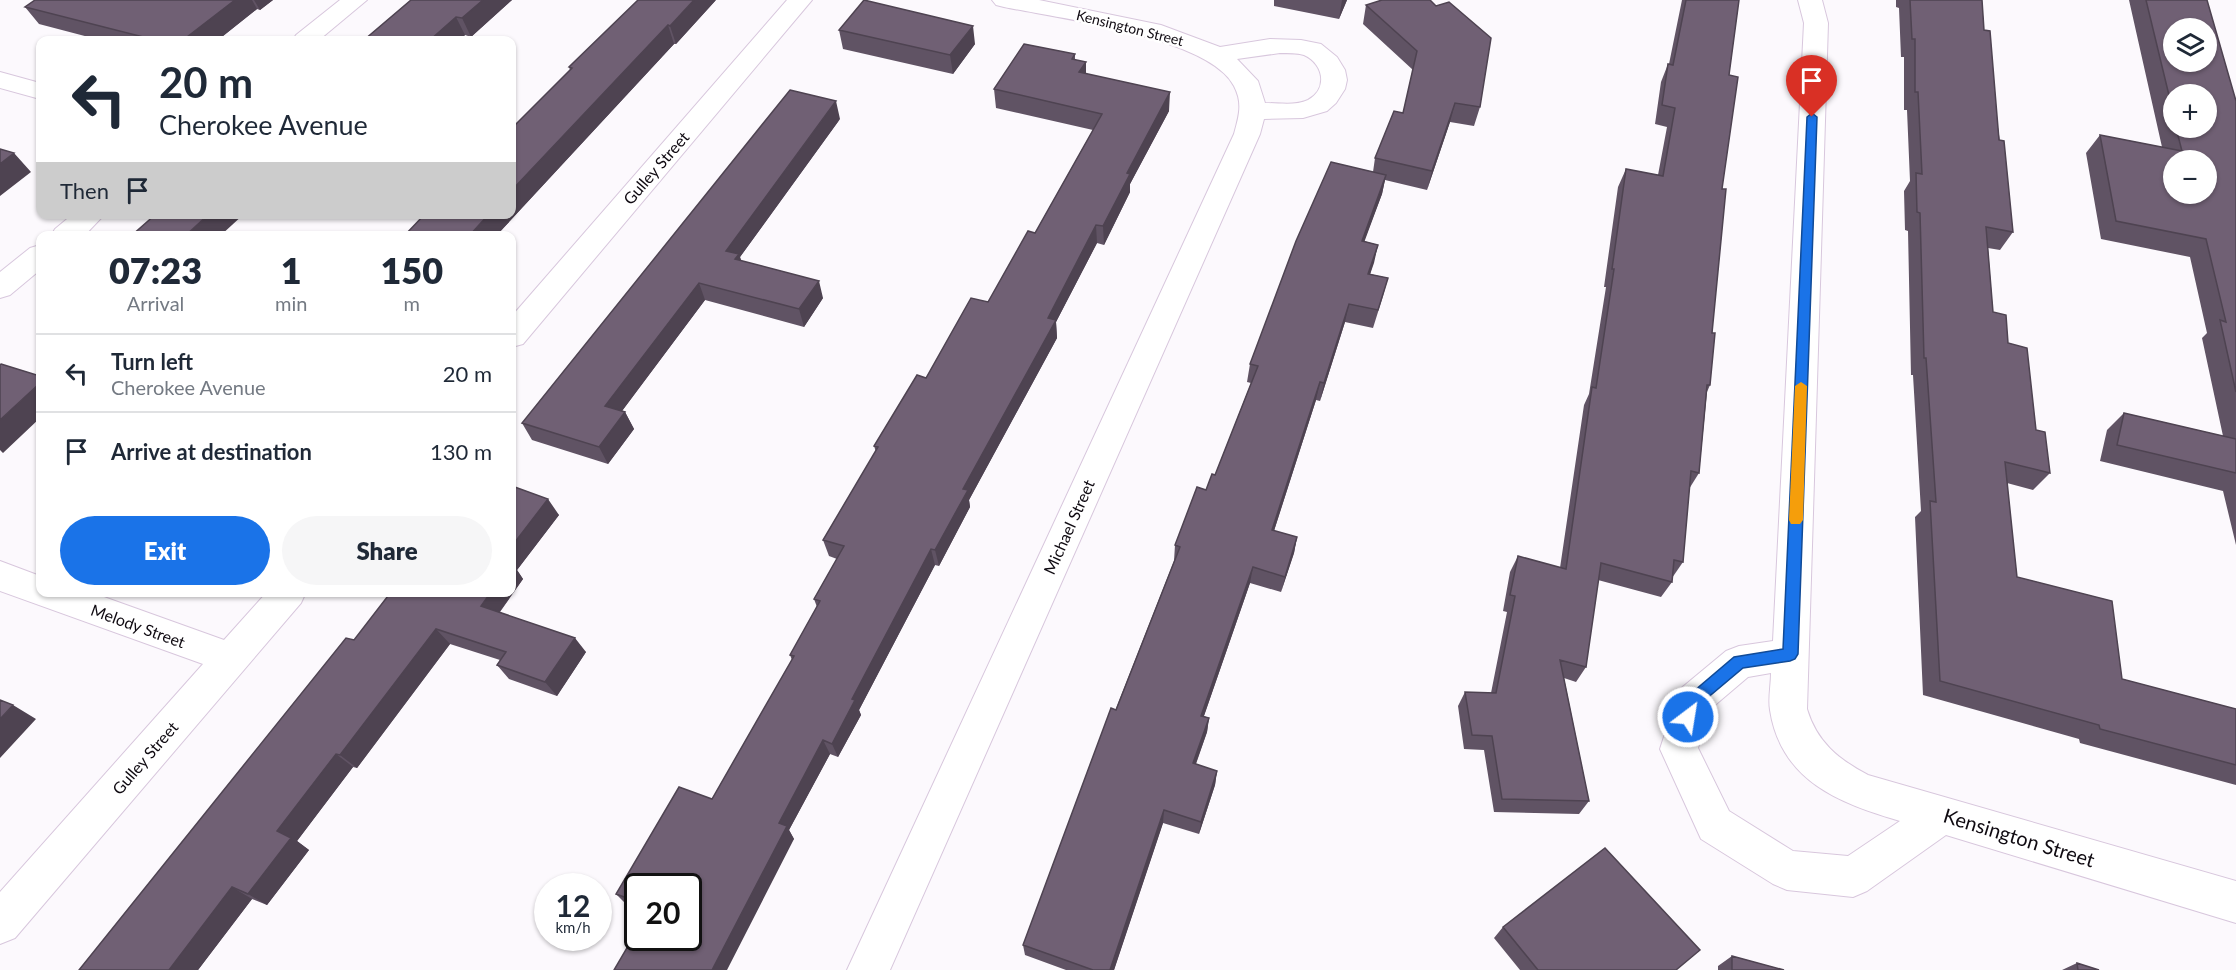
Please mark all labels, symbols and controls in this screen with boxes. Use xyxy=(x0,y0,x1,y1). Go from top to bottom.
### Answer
street label: Kensington Street xyxy=(1075,6,1185,49)
map controls xyxy=(2163,18,2217,204)
button: layers xyxy=(2163,18,2217,72)
pin xyxy=(1786,55,1837,117)
text: 20 m xyxy=(159,57,253,107)
icon: left xyxy=(60,60,138,138)
icon: arrive xyxy=(1795,64,1828,97)
button: + xyxy=(2163,84,2217,138)
text: Cherokee Avenue xyxy=(159,108,368,141)
street label: Gulley Street xyxy=(619,127,693,208)
button: − xyxy=(2163,150,2217,204)
icon: arrive xyxy=(121,174,154,207)
text: Then xyxy=(60,177,109,204)
text: 07:23 xyxy=(109,248,202,292)
text: 1 xyxy=(281,248,302,292)
text: 150 xyxy=(380,248,443,292)
text: Arrival xyxy=(127,291,184,315)
text: min xyxy=(275,291,307,315)
text: m xyxy=(403,291,420,315)
text: Turn left xyxy=(111,348,193,375)
icon: left xyxy=(60,357,93,390)
text: 20 m xyxy=(443,360,492,387)
text: Cherokee Avenue xyxy=(111,375,266,399)
icon: arrive xyxy=(60,435,93,468)
text: Arrive at destination xyxy=(111,438,312,465)
text: 130 m xyxy=(430,438,492,465)
street label: Michael Street xyxy=(1039,476,1098,577)
button: Exit xyxy=(60,516,270,585)
button: Share xyxy=(282,516,492,585)
street label: Melody Street xyxy=(88,600,188,651)
position arrow xyxy=(1656,685,1720,749)
street label: Gulley Street xyxy=(108,717,182,798)
street label: Kensington Street xyxy=(1941,803,2098,871)
speed limit sign: 20 xyxy=(624,873,702,951)
text: 12 xyxy=(556,887,590,923)
text: km/h xyxy=(555,918,591,936)

